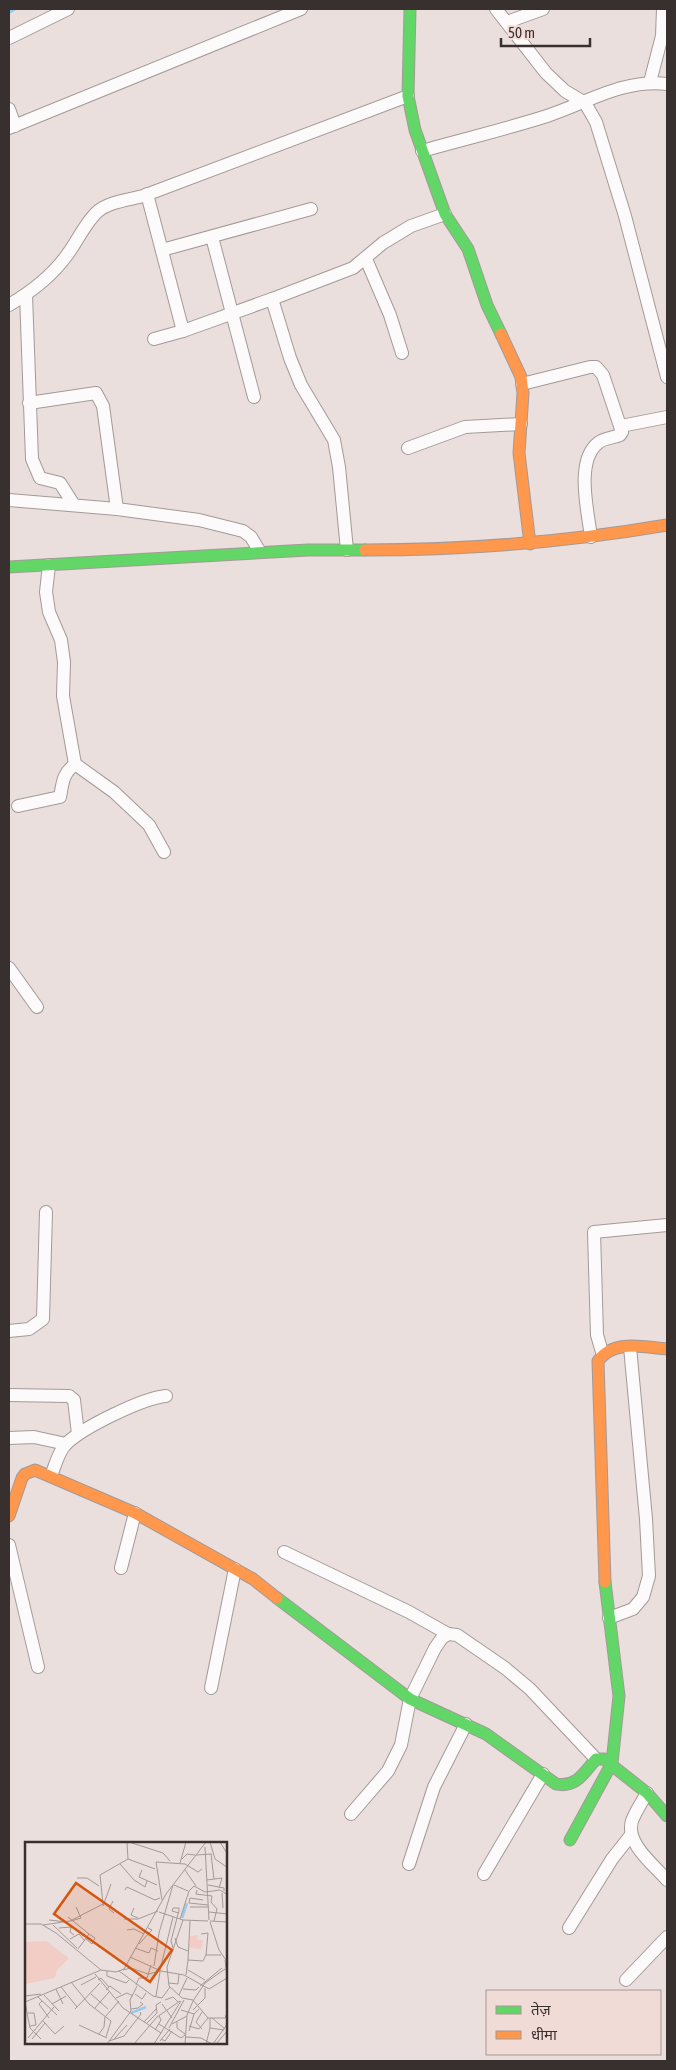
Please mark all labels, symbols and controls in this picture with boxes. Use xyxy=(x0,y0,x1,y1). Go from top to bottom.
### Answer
scale bar xyxy=(501,15,590,47)
text: 50 m xyxy=(508,24,535,41)
inset map xyxy=(25,1842,228,2045)
legend xyxy=(486,1990,661,2055)
text: तेज़ xyxy=(531,2001,552,2018)
text: धीमा xyxy=(531,2026,558,2043)

